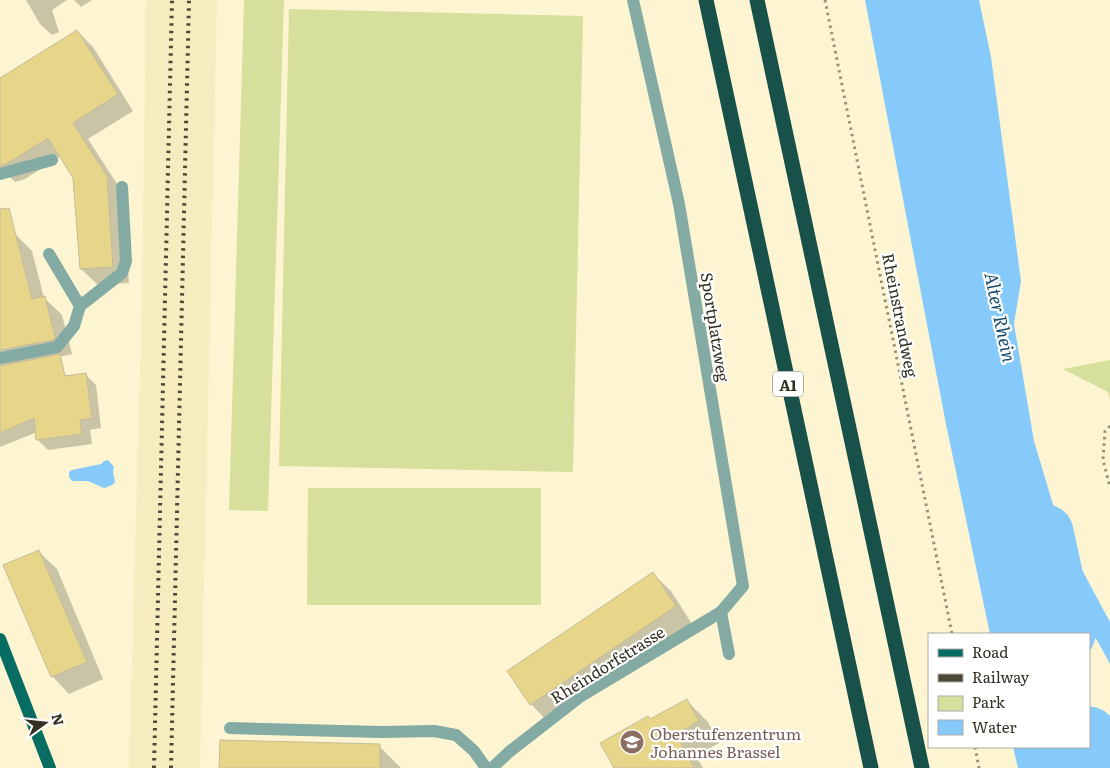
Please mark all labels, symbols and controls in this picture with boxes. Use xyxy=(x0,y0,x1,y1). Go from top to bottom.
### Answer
street label: Rheinstrandweg xyxy=(877,251,925,379)
water label: Alter Rhein xyxy=(978,269,1024,365)
street label: Sportplatzweg xyxy=(696,271,737,383)
road number: A1 xyxy=(773,372,803,396)
street label: Rheindorfstrasse xyxy=(545,619,669,709)
legend xyxy=(928,633,1090,748)
text: Road xyxy=(972,640,1008,663)
text: Railway xyxy=(972,665,1030,688)
text: Park xyxy=(972,690,1006,713)
north arrow xyxy=(20,698,70,748)
text: N xyxy=(47,711,70,728)
text: Water xyxy=(972,715,1017,738)
place label: Oberstufenzentrum Johannes Brassel xyxy=(650,721,802,763)
school or university icon: Oberstufenzentrum Johannes Brassel xyxy=(619,729,645,755)

